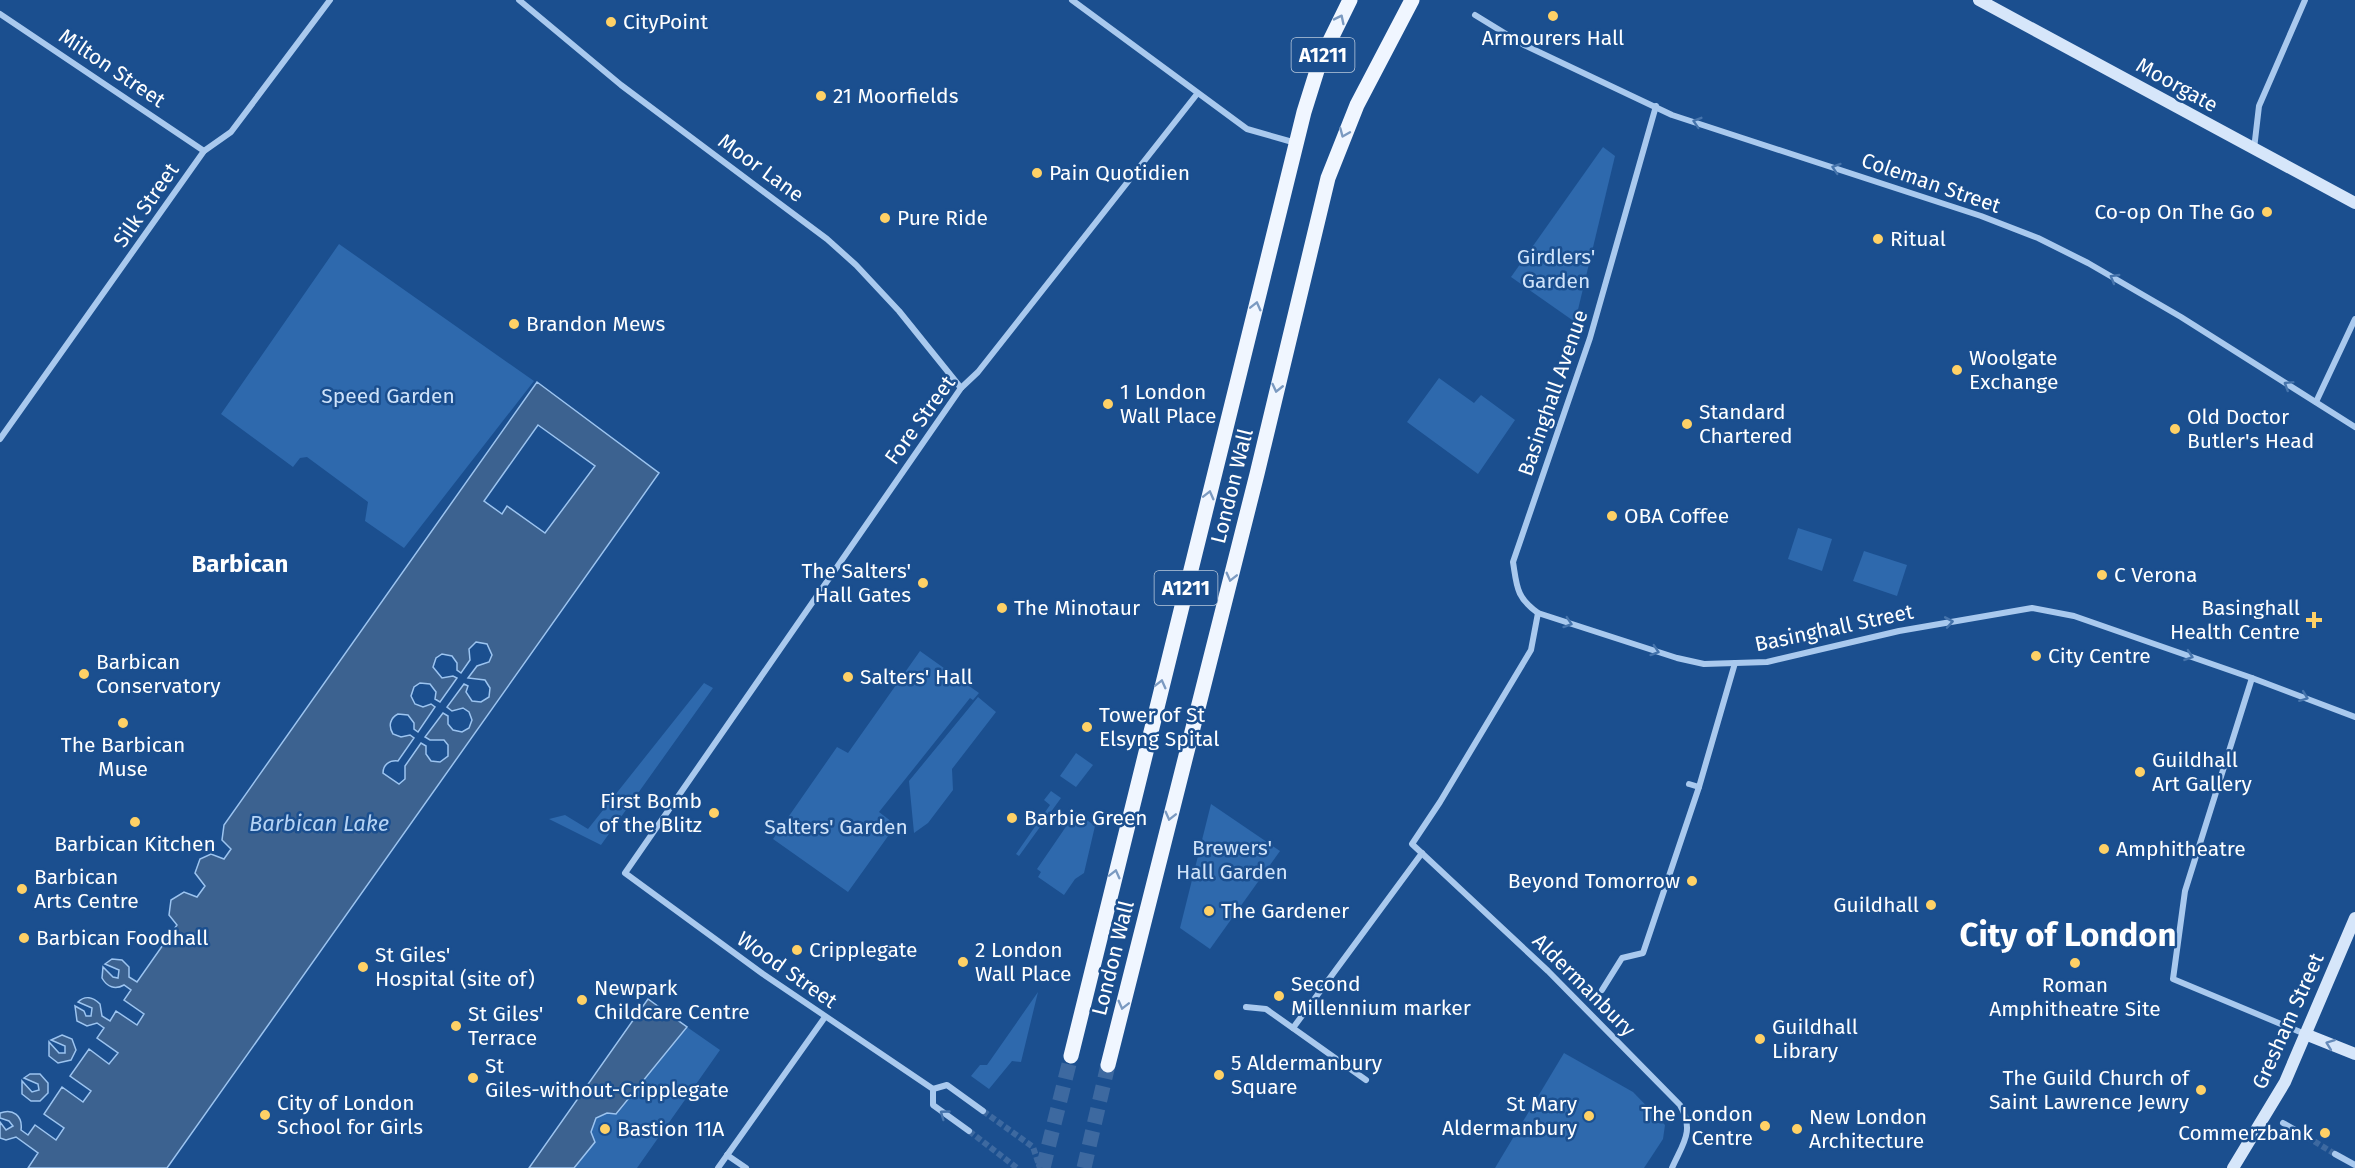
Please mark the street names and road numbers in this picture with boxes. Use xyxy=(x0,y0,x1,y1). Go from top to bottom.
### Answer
street label: Milton Street xyxy=(54,23,171,113)
road number: A1211 xyxy=(1292,38,1354,72)
street label: Moorgate xyxy=(2132,52,2222,118)
street label: Moor Lane xyxy=(713,128,809,208)
street label: Coleman Street xyxy=(1858,147,2004,219)
street label: Silk Street xyxy=(108,158,185,252)
street label: Basinghall Avenue xyxy=(1512,306,1594,480)
street label: Fore Street xyxy=(879,370,961,469)
street label: London Wall xyxy=(1205,426,1259,546)
road number: A1211 xyxy=(1154,571,1218,605)
street label: Basinghall Street xyxy=(1752,598,1916,657)
street label: London Wall xyxy=(1086,898,1140,1018)
street label: Wood Street xyxy=(732,926,843,1014)
street label: Aldermanbury xyxy=(1527,928,1641,1042)
street label: Gresham Street xyxy=(2246,949,2330,1093)

